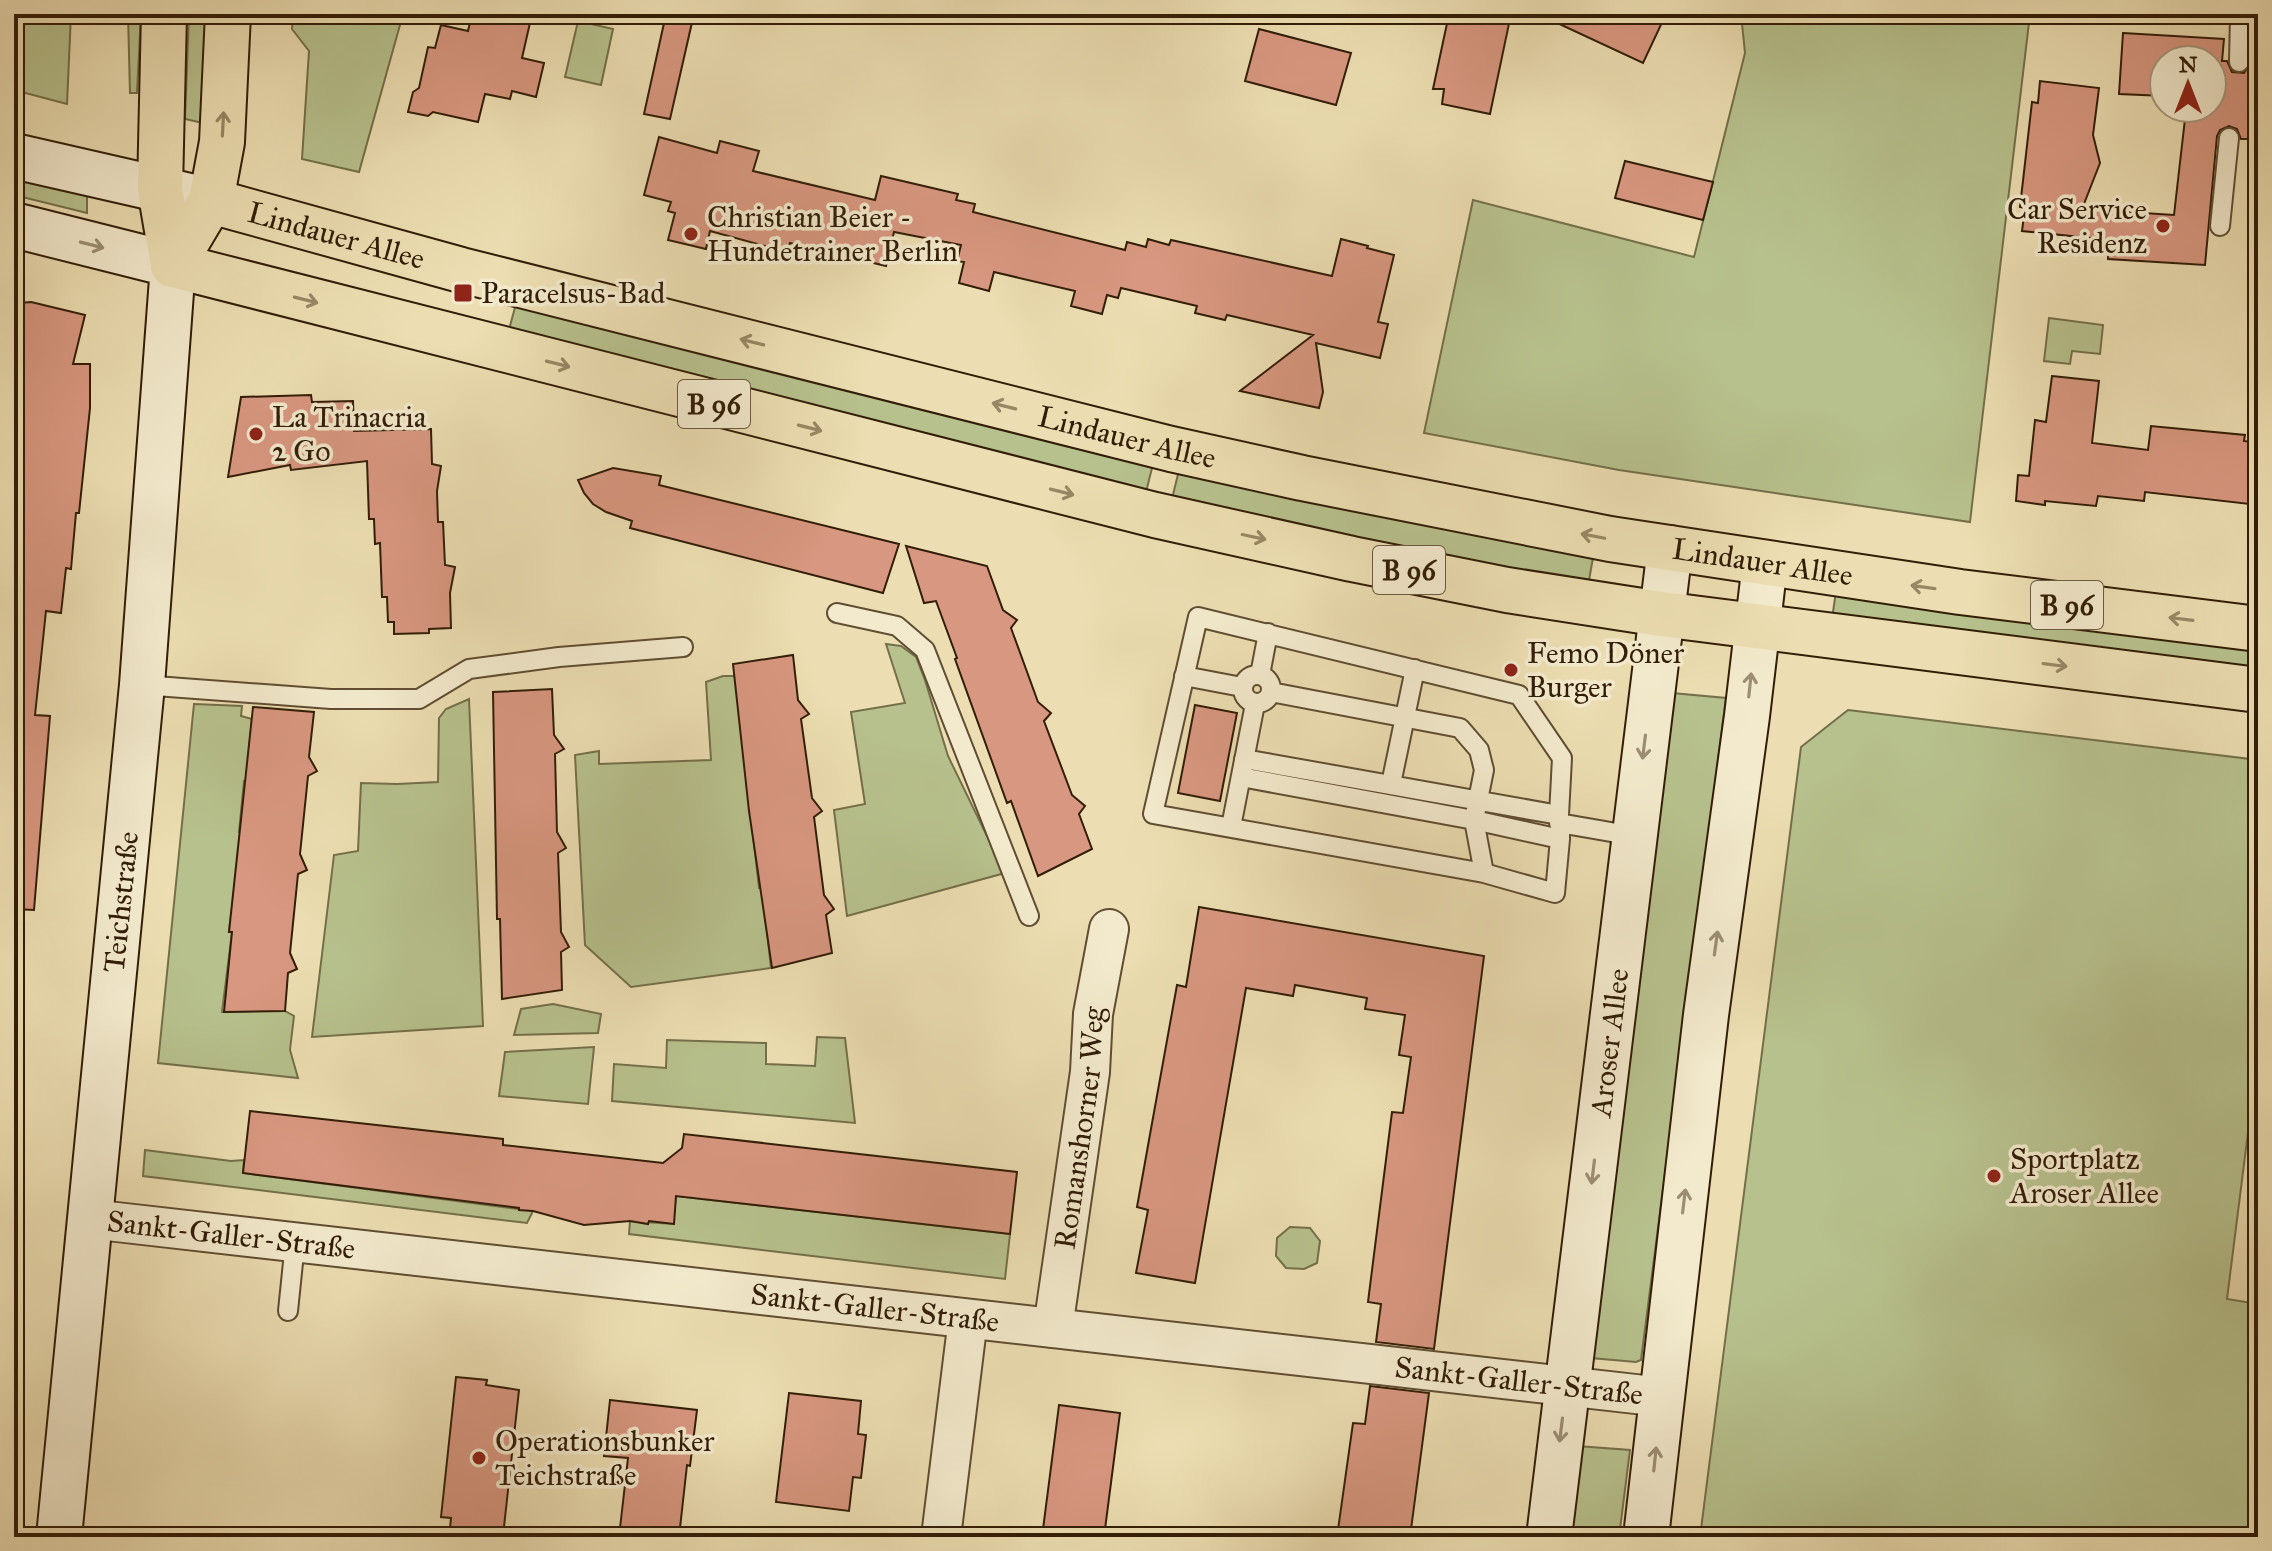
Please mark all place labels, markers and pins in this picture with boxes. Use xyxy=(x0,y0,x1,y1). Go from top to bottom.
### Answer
place label: Car Service Residenz xyxy=(2007,191,2147,261)
place label: Christian Beier - Hundetrainer Berlin xyxy=(707,199,958,269)
marker: Car Service Residenz xyxy=(2154,217,2172,235)
marker: Christian Beier - Hundetrainer Berlin xyxy=(682,225,700,243)
place label: Paracelsus-Bad xyxy=(481,275,665,311)
marker: Paracelsus-Bad xyxy=(452,282,474,304)
place label: La Trinacria 2 Go xyxy=(272,399,427,469)
marker: La Trinacria 2 Go xyxy=(247,425,265,443)
place label: Femo Döner Burger xyxy=(1527,635,1685,705)
marker: Femo Döner Burger xyxy=(1502,661,1520,679)
place label: Sportplatz Aroser Allee xyxy=(2008,1141,2159,1211)
marker: Sportplatz Aroser Allee xyxy=(1985,1167,2003,1185)
place label: Operationsbunker Teichstraße xyxy=(495,1423,715,1493)
marker: Operationsbunker Teichstraße xyxy=(470,1449,488,1467)

